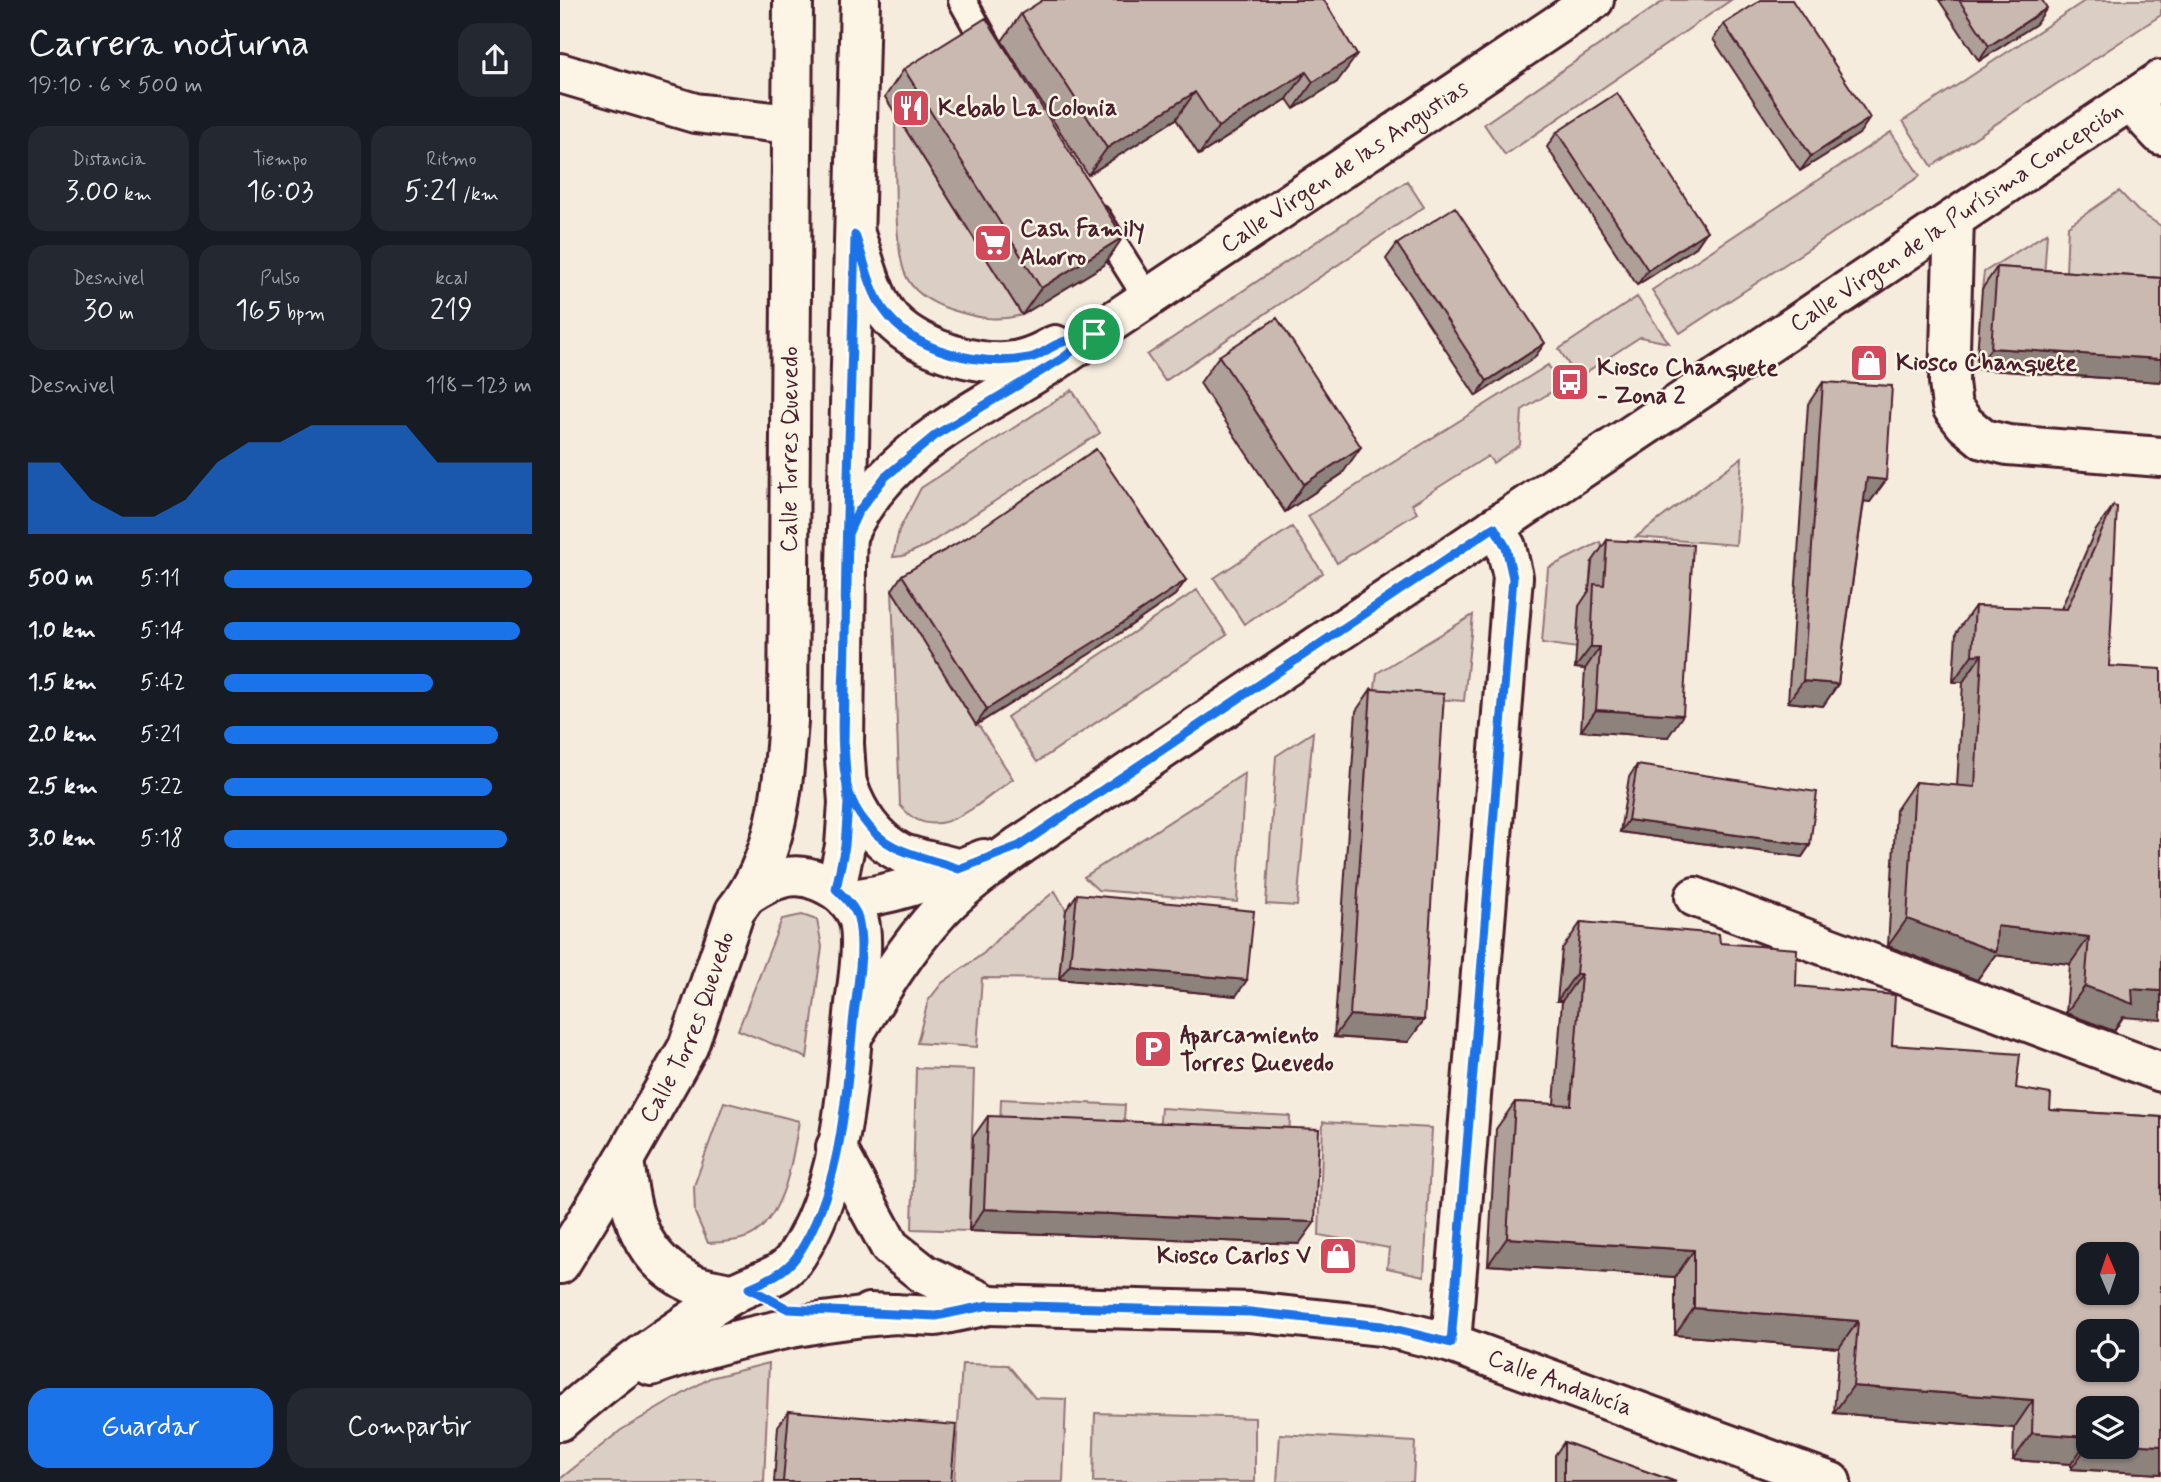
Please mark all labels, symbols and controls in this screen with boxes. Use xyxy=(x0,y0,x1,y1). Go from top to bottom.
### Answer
text: Carrera nocturna xyxy=(28,20,310,69)
button: share xyxy=(458,23,532,97)
text: 19:10 · 6 × 500 m xyxy=(28,71,203,101)
street label: Calle Virgen de las Angustias xyxy=(1215,72,1475,261)
restaurant icon: Kebab La Colonia xyxy=(890,87,932,129)
place label: Kebab La Colonia xyxy=(938,93,1117,124)
street label: Calle Virgen de la Purísima Concepción xyxy=(1784,94,2129,340)
text: Distancia xyxy=(72,147,146,172)
text: Tiempo xyxy=(253,147,307,172)
text: Ritmo xyxy=(426,147,476,172)
text: 3.00 xyxy=(65,172,119,211)
text: 16:03 xyxy=(246,172,314,211)
text: 5:21 xyxy=(404,172,458,211)
text: km xyxy=(119,182,152,207)
text: /km xyxy=(458,182,499,207)
place label: Cash Family Ahorro xyxy=(1020,214,1145,273)
supermarket icon: Cash Family Ahorro xyxy=(972,222,1014,264)
text: Desnivel xyxy=(73,266,145,291)
text: Pulso xyxy=(260,266,300,291)
text: kcal xyxy=(435,266,467,291)
text: 30 xyxy=(83,291,114,330)
text: 165 xyxy=(235,291,282,330)
text: 219 xyxy=(430,291,473,330)
text: m xyxy=(114,301,134,326)
text: bpm xyxy=(282,301,325,326)
pin xyxy=(1064,304,1124,364)
icon: arrive xyxy=(1075,315,1113,353)
shop icon: Kiosco Chanquete xyxy=(1848,342,1890,384)
street label: Calle Torres Quevedo xyxy=(774,346,806,553)
place label: Kiosco Chanquete xyxy=(1896,348,2077,379)
place label: Kiosco Chanquete - Zona 2 xyxy=(1597,353,1778,412)
bus stop icon: Kiosco Chanquete - Zona 2 xyxy=(1549,361,1591,403)
text: Desnivel xyxy=(28,371,115,401)
text: 118–123 m xyxy=(425,371,532,401)
text: 500 m xyxy=(28,564,93,594)
text: 5:11 xyxy=(140,564,180,594)
text: 1.0 km xyxy=(28,616,96,646)
text: 5:14 xyxy=(140,616,184,646)
text: 1.5 km xyxy=(28,668,97,698)
text: 5:42 xyxy=(140,668,185,698)
text: 2.0 km xyxy=(28,720,97,750)
text: 5:21 xyxy=(140,720,181,750)
text: 2.5 km xyxy=(28,772,98,802)
text: 5:22 xyxy=(140,772,183,802)
text: 3.0 km xyxy=(28,824,96,854)
text: 5:18 xyxy=(140,824,183,854)
street label: Calle Torres Quevedo xyxy=(633,927,742,1129)
place label: Aparcamiento Torres Quevedo xyxy=(1180,1020,1334,1079)
parking icon: Aparcamiento Torres Quevedo xyxy=(1132,1028,1174,1070)
shop icon: Kiosco Carlos V xyxy=(1317,1235,1359,1277)
place label: Kiosco Carlos V xyxy=(1157,1241,1312,1272)
north arrow xyxy=(2076,1242,2138,1306)
map controls xyxy=(2076,1242,2139,1459)
button: locate xyxy=(2076,1319,2139,1382)
street label: Calle Andalucía xyxy=(1483,1342,1637,1424)
button: Guardar xyxy=(28,1388,273,1468)
button: Compartir xyxy=(287,1388,532,1468)
button: layers xyxy=(2076,1396,2139,1459)

